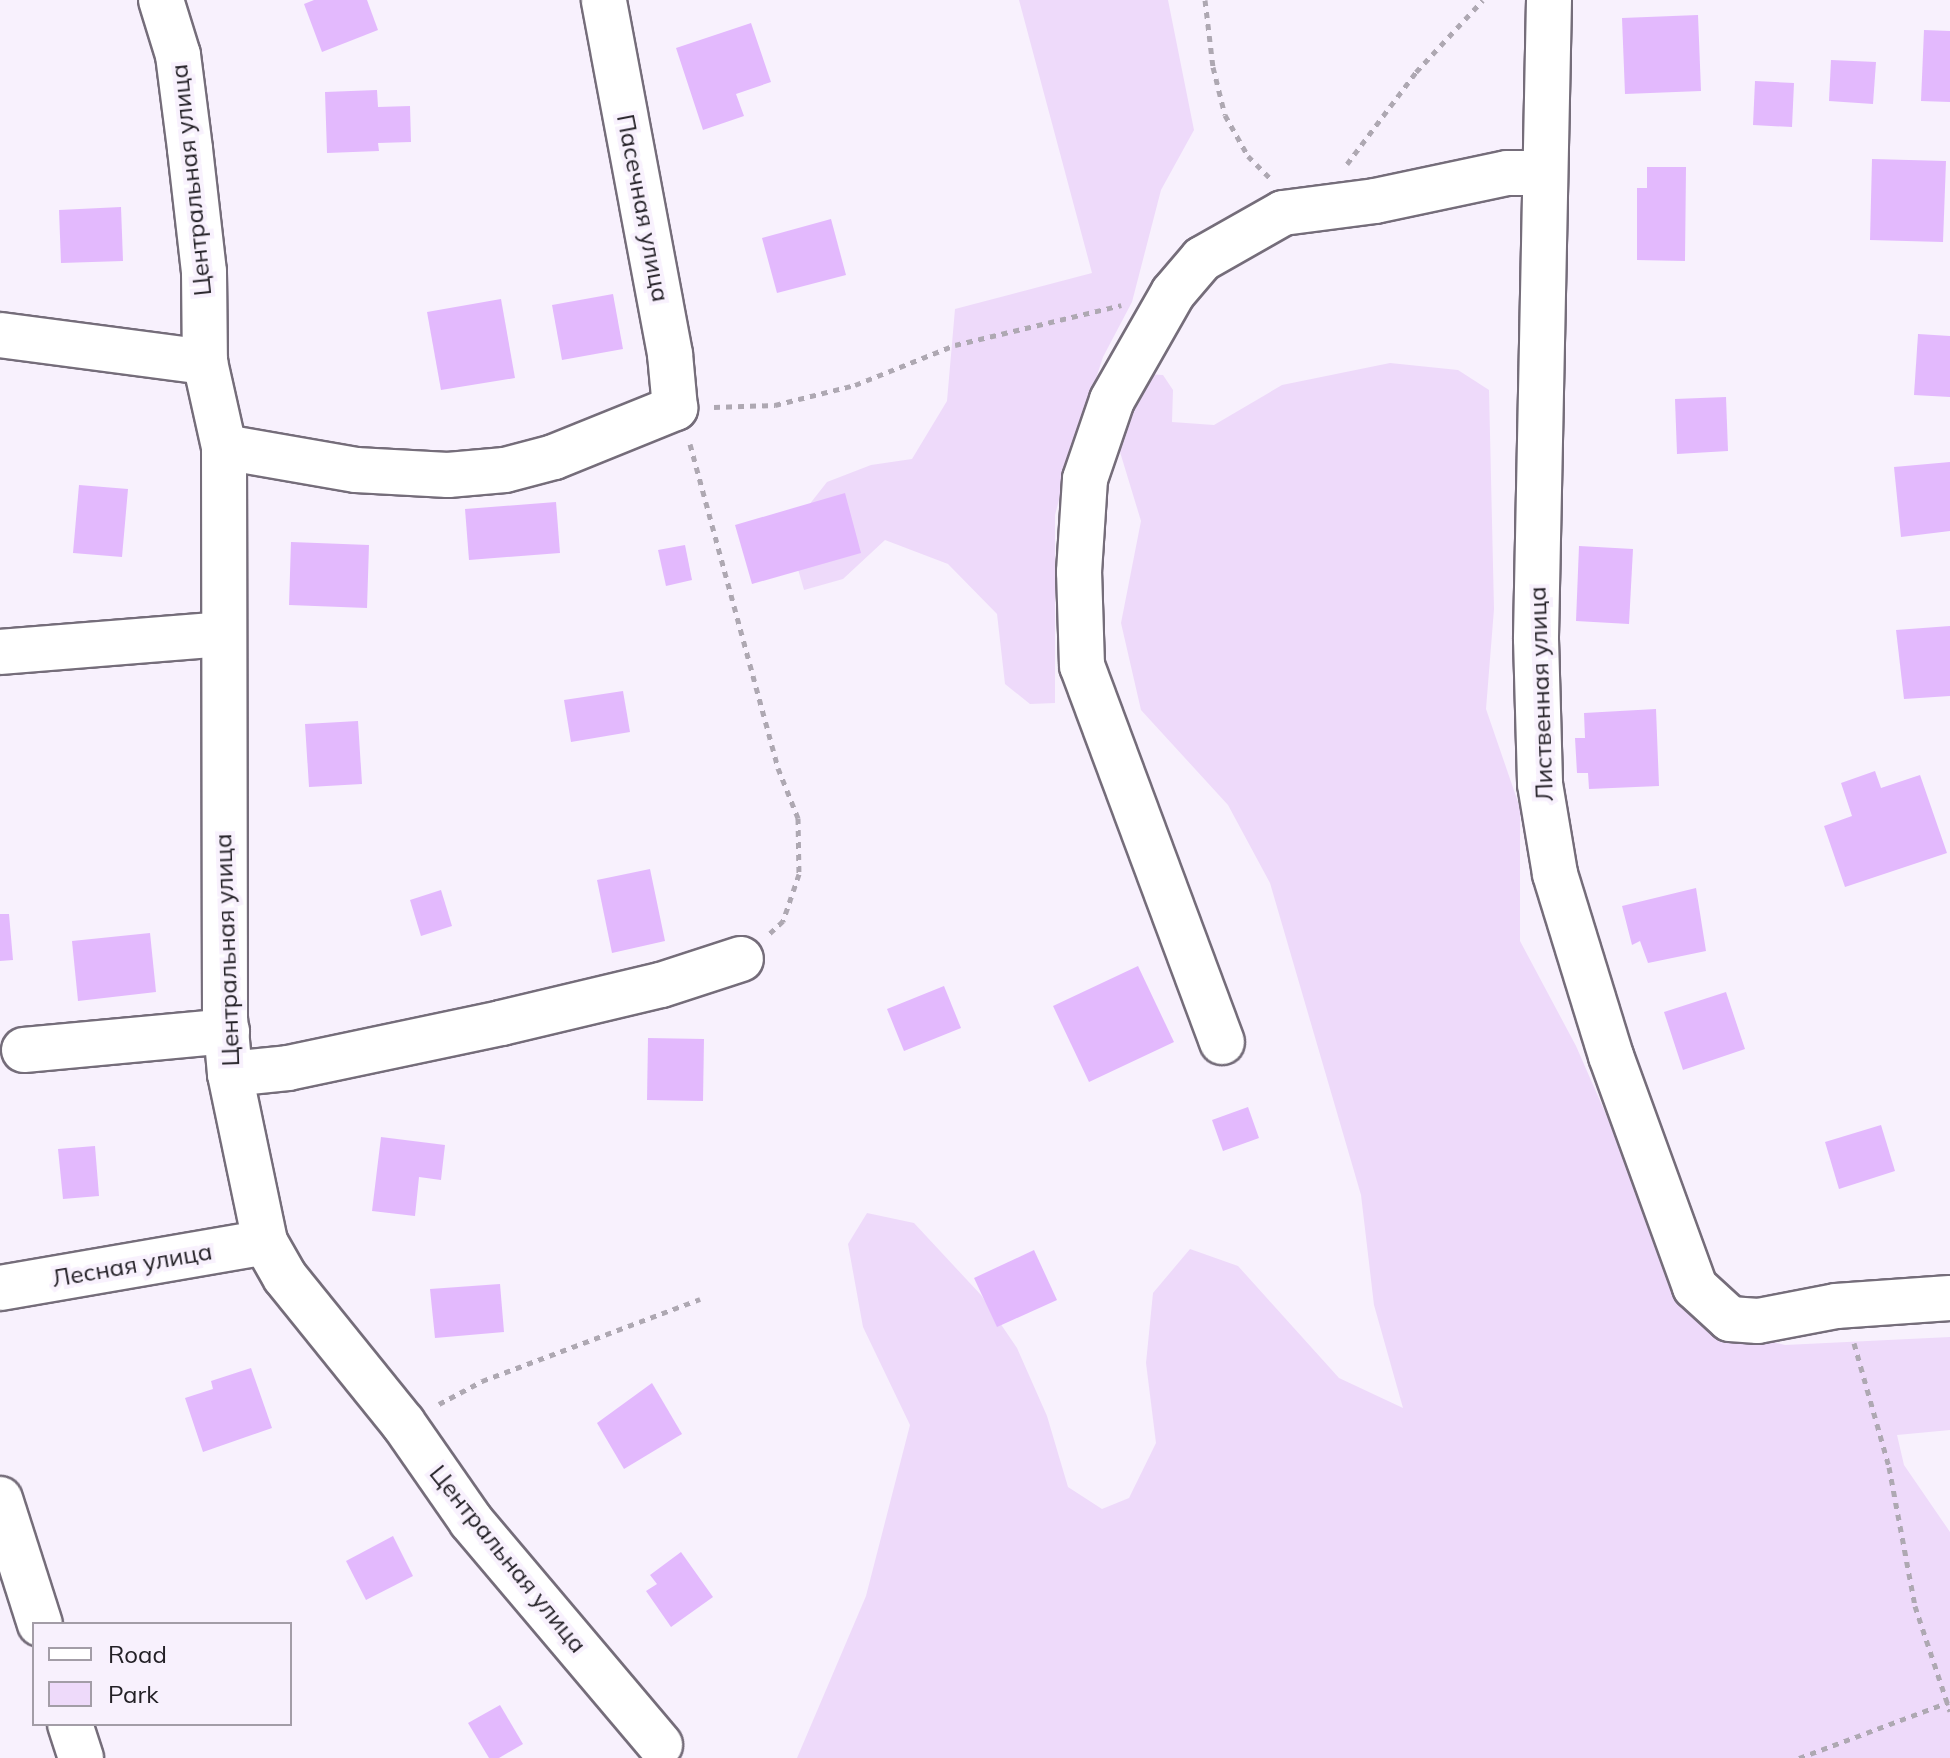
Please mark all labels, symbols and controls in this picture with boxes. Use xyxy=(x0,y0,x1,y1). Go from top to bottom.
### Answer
street label: Центральная улица xyxy=(165,63,217,297)
street label: Пасечная улица xyxy=(611,112,675,304)
street label: Лиственная улица xyxy=(1523,586,1559,802)
street label: Центральная улица xyxy=(209,833,245,1067)
street label: Лесная улица xyxy=(50,1237,214,1293)
street label: Центральная улица xyxy=(424,1459,592,1659)
legend xyxy=(32,1622,292,1726)
text: Road xyxy=(108,1639,167,1669)
text: Park xyxy=(108,1679,159,1709)

